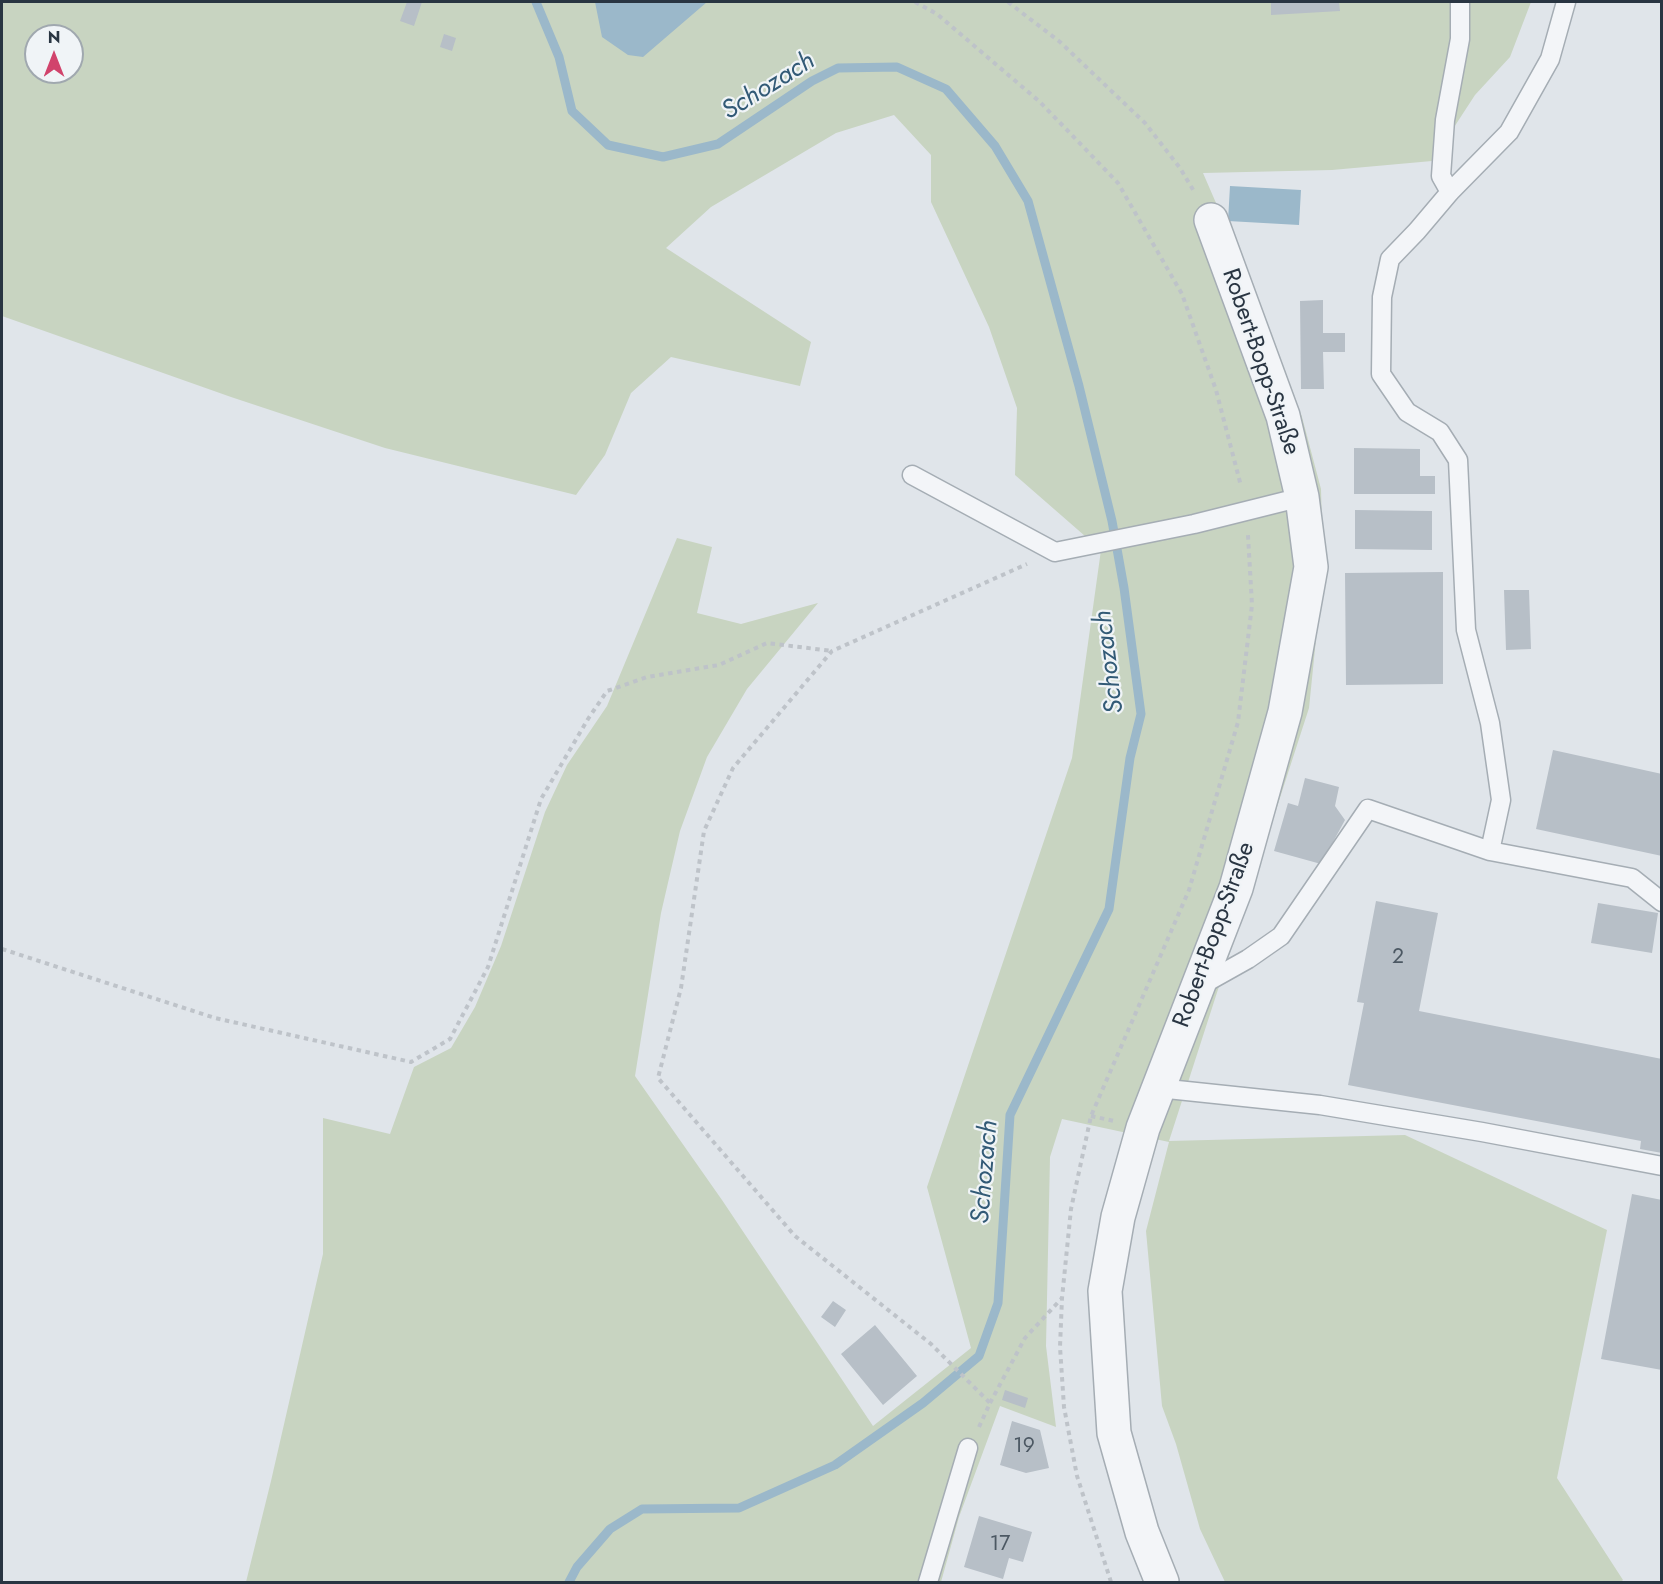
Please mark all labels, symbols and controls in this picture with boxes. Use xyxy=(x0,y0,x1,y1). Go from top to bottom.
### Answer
north arrow xyxy=(24,24,84,84)
text: N xyxy=(48,26,60,49)
water label: Schozach xyxy=(717,46,821,128)
street label: Robert-Bopp-Straße xyxy=(1215,265,1305,459)
water label: Schozach xyxy=(1088,609,1132,715)
street label: Robert-Bopp-Straße xyxy=(1168,838,1262,1032)
house number: 2 xyxy=(1392,945,1404,971)
water label: Schozach xyxy=(966,1119,1006,1225)
house number: 19 xyxy=(1013,1434,1035,1460)
house number: 17 xyxy=(990,1532,1010,1558)

